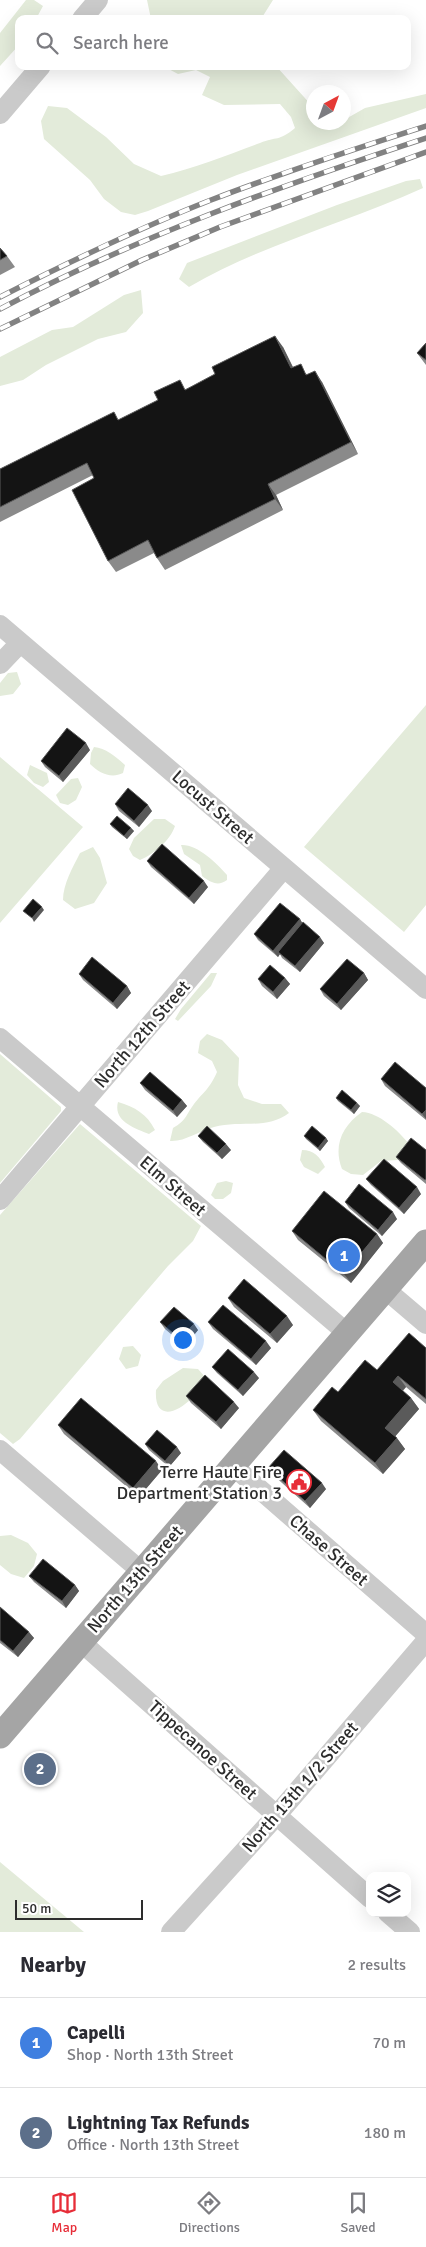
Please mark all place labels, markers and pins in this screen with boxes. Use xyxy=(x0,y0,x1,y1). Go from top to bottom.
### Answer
pin: 1 xyxy=(328,1237,360,1275)
place label: Terre Haute Fire Department Station 3 xyxy=(117,1461,282,1504)
public building icon: Terre Haute Fire Department Station 3 xyxy=(286,1469,312,1495)
pin: 2 xyxy=(24,1750,56,1788)

